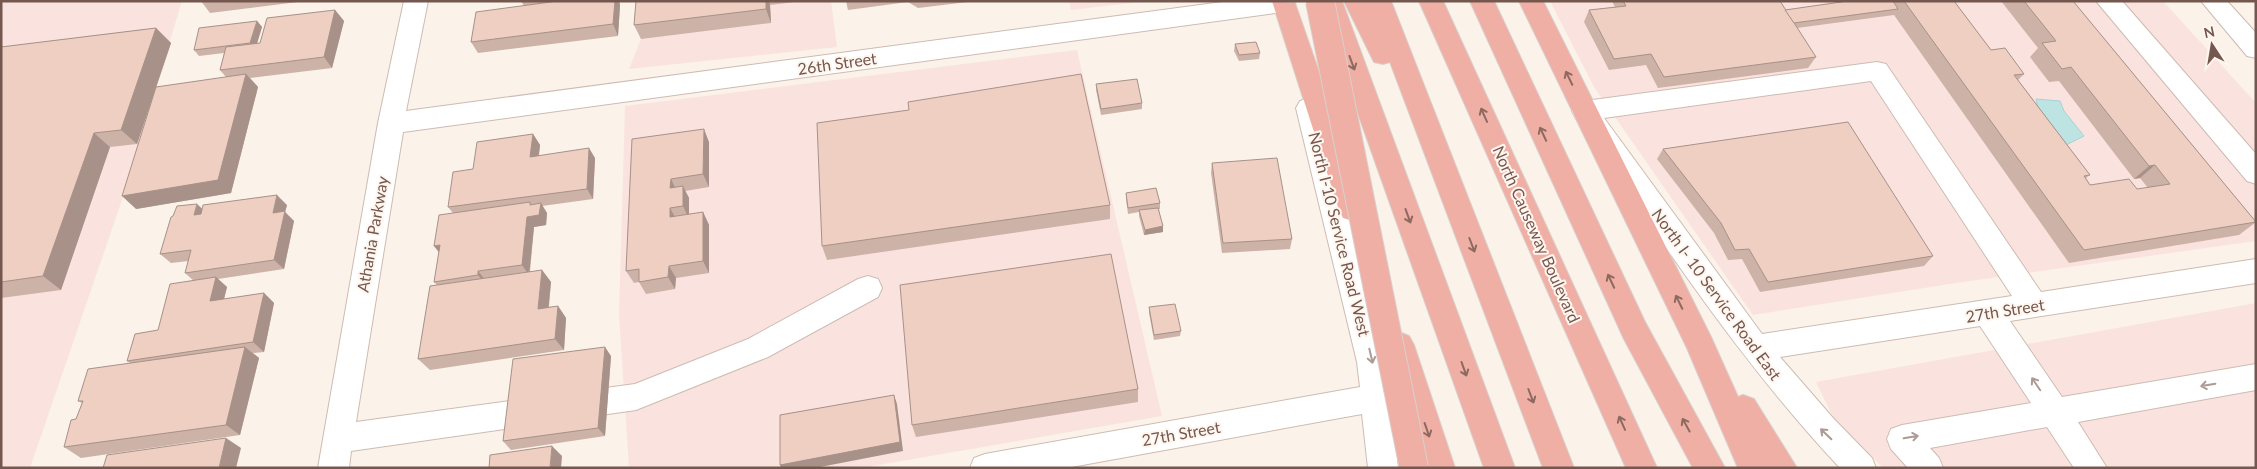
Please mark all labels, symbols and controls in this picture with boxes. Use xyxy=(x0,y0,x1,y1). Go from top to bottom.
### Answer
north arrow xyxy=(2187,20,2237,70)
text: N xyxy=(2202,22,2216,41)
street label: 26th Street xyxy=(796,48,878,78)
one-way arrow xyxy=(1348,55,1357,71)
one-way arrow xyxy=(1564,71,1573,86)
one-way arrow xyxy=(1479,108,1488,123)
one-way arrow xyxy=(1538,127,1547,142)
street label: North I-10 Service Road West xyxy=(1305,130,1375,338)
street label: North Causeway Boulevard xyxy=(1489,143,1585,325)
street label: Athania Parkway xyxy=(352,174,392,294)
street label: North I- 10 Service Road East xyxy=(1648,205,1786,384)
one-way arrow xyxy=(1404,208,1413,223)
one-way arrow xyxy=(1468,237,1477,252)
one-way arrow xyxy=(1606,274,1616,289)
street label: 27th Street xyxy=(1964,294,2046,326)
one-way arrow xyxy=(1674,295,1684,310)
one-way arrow xyxy=(1366,348,1376,364)
one-way arrow xyxy=(1460,360,1469,376)
one-way arrow xyxy=(2031,377,2041,391)
one-way arrow xyxy=(2200,381,2216,391)
one-way arrow xyxy=(1527,388,1536,403)
one-way arrow xyxy=(1617,416,1627,431)
street label: 27th Street xyxy=(1140,417,1222,449)
one-way arrow xyxy=(1681,418,1691,433)
one-way arrow xyxy=(1423,422,1433,438)
one-way arrow xyxy=(1820,428,1832,440)
one-way arrow xyxy=(1903,432,1919,442)

